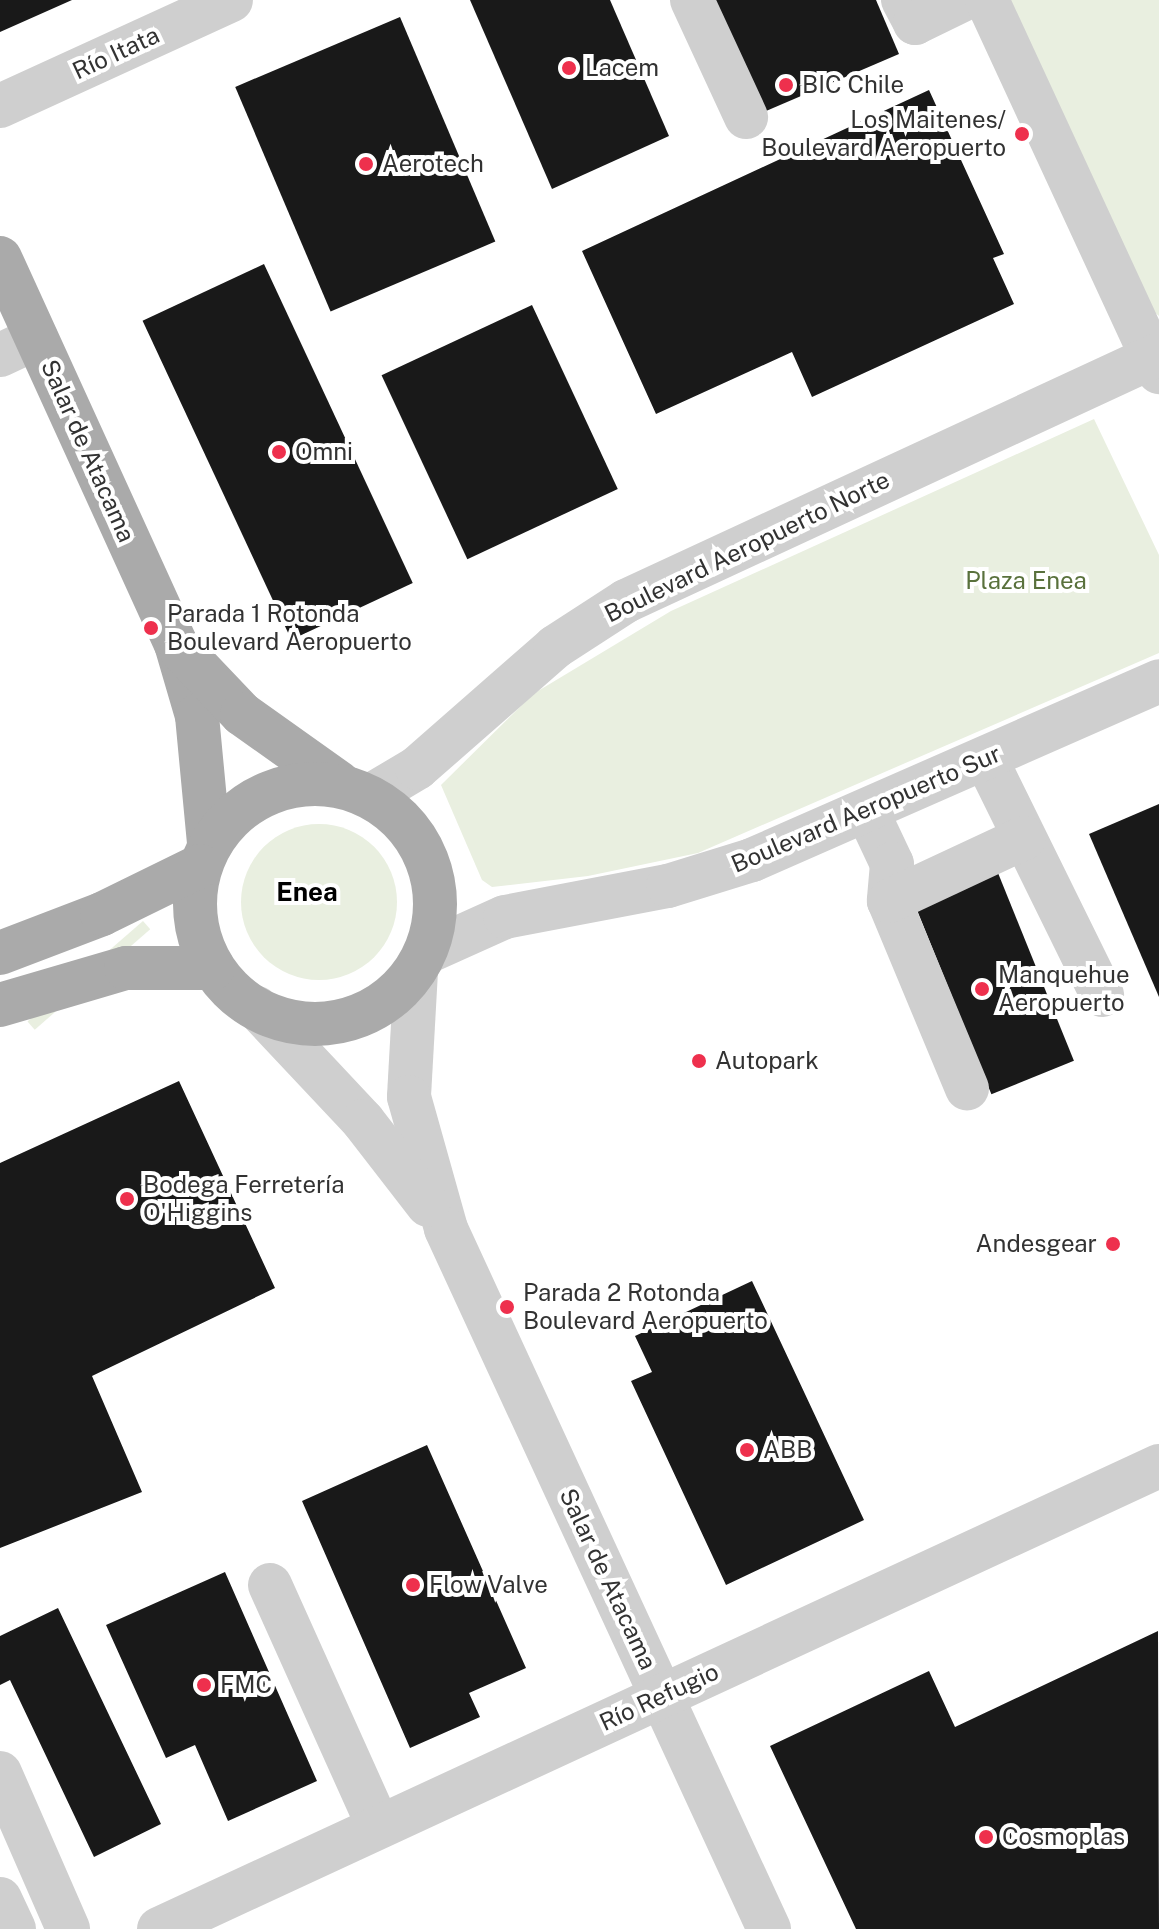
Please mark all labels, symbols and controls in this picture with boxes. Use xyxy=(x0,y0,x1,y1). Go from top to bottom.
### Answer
street label: Río Itata xyxy=(68,20,164,86)
place label: Lacem xyxy=(585,54,659,82)
marker: Lacem xyxy=(560,59,578,77)
place label: BIC Chile xyxy=(802,71,904,99)
marker: BIC Chile xyxy=(777,76,795,94)
place label: Los Maitenes/ Boulevard Aeropuerto xyxy=(761,106,1006,162)
marker: Los Maitenes/ Boulevard Aeropuerto xyxy=(1013,125,1031,143)
place label: Aerotech xyxy=(382,150,484,178)
marker: Aerotech xyxy=(357,155,375,173)
street label: Salar de Atacama xyxy=(35,355,141,547)
place label: Omni xyxy=(295,438,353,466)
marker: Omni xyxy=(270,443,288,461)
street label: Boulevard Aeropuerto Norte xyxy=(600,465,894,629)
park label: Plaza Enea xyxy=(965,567,1087,595)
place label: Parada 1 Rotonda Boulevard Aeropuerto xyxy=(167,600,412,656)
marker: Parada 1 Rotonda Boulevard Aeropuerto xyxy=(142,619,160,637)
street label: Boulevard Aeropuerto Sur xyxy=(727,739,1005,879)
district label: Enea xyxy=(276,876,338,908)
place label: Manquehue Aeropuerto xyxy=(998,961,1129,1017)
marker: Manquehue Aeropuerto xyxy=(973,980,991,998)
place label: Autopark xyxy=(715,1047,819,1075)
marker: Autopark xyxy=(690,1052,708,1070)
place label: Bodega Ferretería O'Higgins xyxy=(143,1171,344,1227)
marker: Bodega Ferretería O'Higgins xyxy=(118,1190,136,1208)
place label: Andesgear xyxy=(976,1230,1097,1258)
marker: Andesgear xyxy=(1104,1235,1122,1253)
place label: Parada 2 Rotonda Boulevard Aeropuerto xyxy=(523,1279,768,1335)
marker: Parada 2 Rotonda Boulevard Aeropuerto xyxy=(498,1298,516,1316)
place label: ABB xyxy=(763,1436,812,1464)
marker: ABB xyxy=(738,1441,756,1459)
street label: Salar de Atacama xyxy=(553,1484,663,1674)
place label: Flow Valve xyxy=(429,1571,548,1599)
marker: Flow Valve xyxy=(404,1576,422,1594)
street label: Río Refugio xyxy=(595,1657,723,1737)
place label: FMC xyxy=(220,1671,272,1699)
marker: FMC xyxy=(195,1676,213,1694)
place label: Cosmoplas xyxy=(1002,1823,1125,1851)
marker: Cosmoplas xyxy=(977,1828,995,1846)

